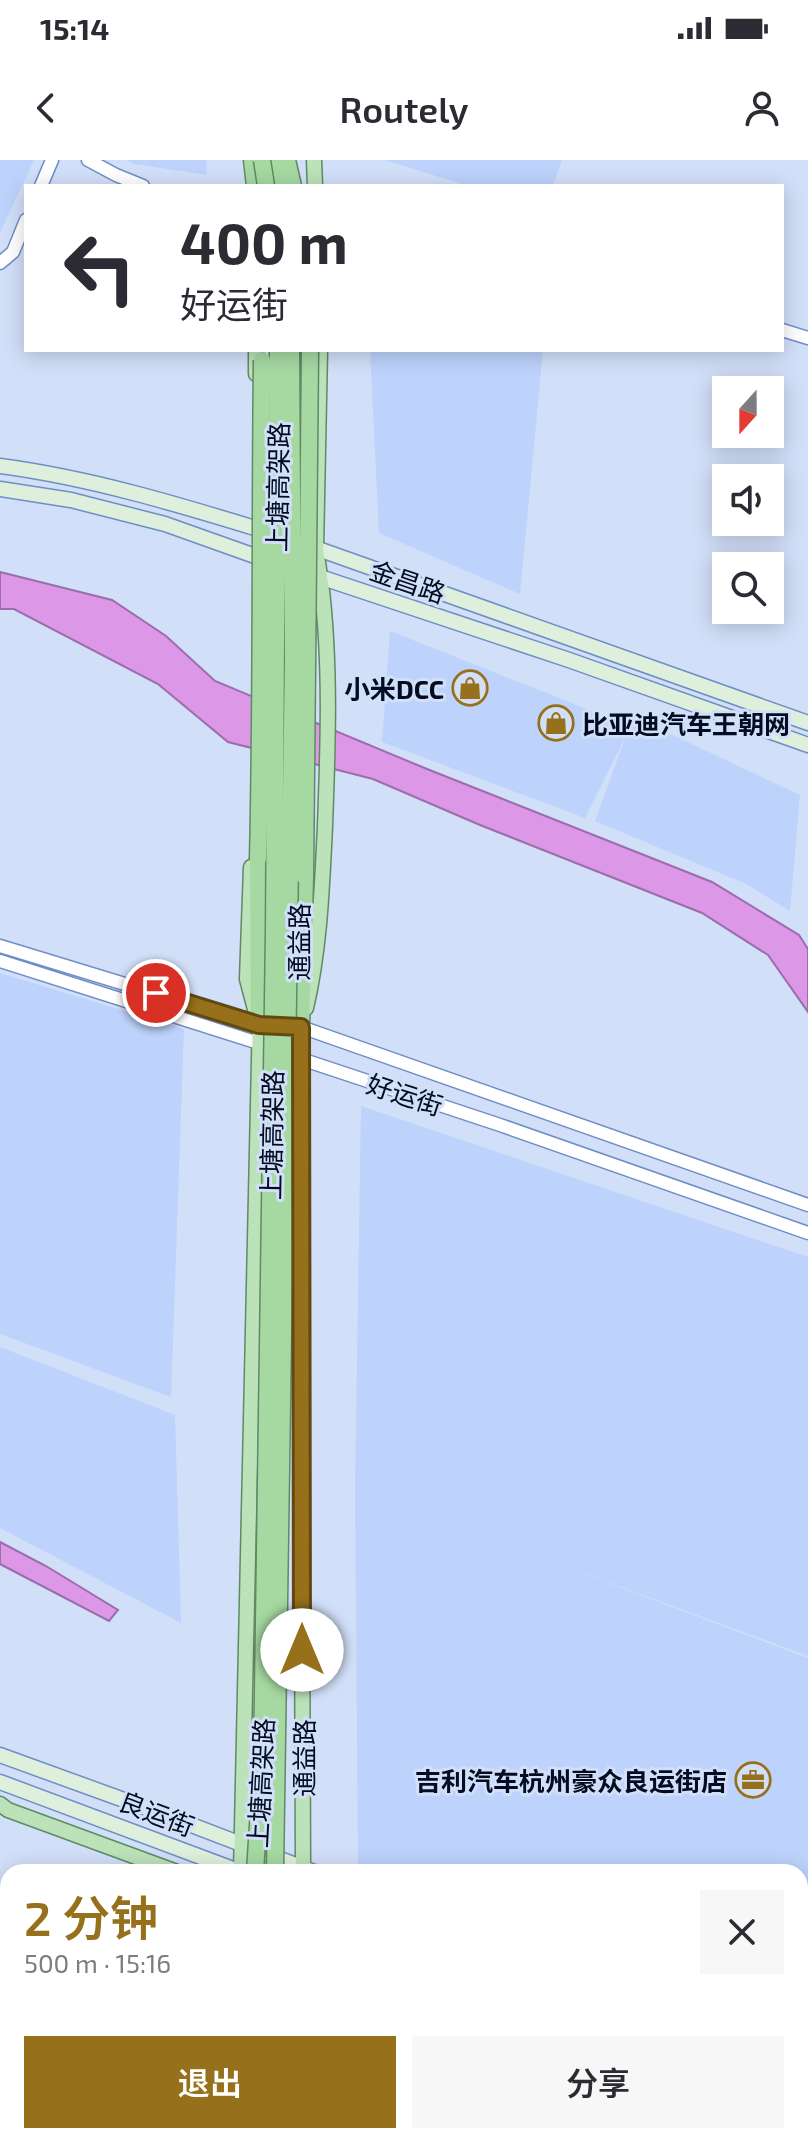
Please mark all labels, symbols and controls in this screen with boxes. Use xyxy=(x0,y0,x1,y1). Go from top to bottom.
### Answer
text: 15:14 xyxy=(40,10,109,46)
icon: back xyxy=(24,86,68,130)
icon: person xyxy=(740,86,784,130)
text: Routely xyxy=(340,87,469,130)
text: 400 m xyxy=(180,208,348,275)
icon: left xyxy=(48,216,152,320)
text: 好运街 xyxy=(180,282,288,325)
north arrow xyxy=(712,376,784,448)
map controls xyxy=(712,376,784,624)
street label: 上塘高架路 xyxy=(260,422,294,552)
button: sound xyxy=(712,464,784,536)
button: search xyxy=(712,552,784,624)
street label: 金昌路 xyxy=(366,554,450,608)
shop icon: 小米DCC xyxy=(451,669,489,707)
place label: 小米DCC xyxy=(344,673,444,704)
shop icon: 比亚迪汽车王朝网 xyxy=(537,704,575,742)
place label: 比亚迪汽车王朝网 xyxy=(582,708,790,739)
street label: 通益路 xyxy=(283,903,314,981)
pin xyxy=(122,959,190,1027)
icon: arrive xyxy=(134,971,178,1015)
street label: 好运街 xyxy=(363,1067,447,1121)
street label: 上塘高架路 xyxy=(254,1070,288,1200)
position arrow xyxy=(260,1608,344,1692)
street label: 上塘高架路 xyxy=(241,1717,279,1849)
street label: 通益路 xyxy=(288,1719,319,1797)
office icon: 吉利汽车杭州豪众良运街店 xyxy=(734,1761,772,1799)
place label: 吉利汽车杭州豪众良运街店 xyxy=(415,1765,727,1796)
street label: 良运街 xyxy=(115,1785,199,1841)
text: 2 分钟 xyxy=(24,1888,158,1946)
button: close xyxy=(700,1890,784,1974)
text: 500 m · 15:16 xyxy=(24,1947,171,1978)
button: 退出 xyxy=(24,2036,396,2128)
button: 分享 xyxy=(412,2036,784,2128)

